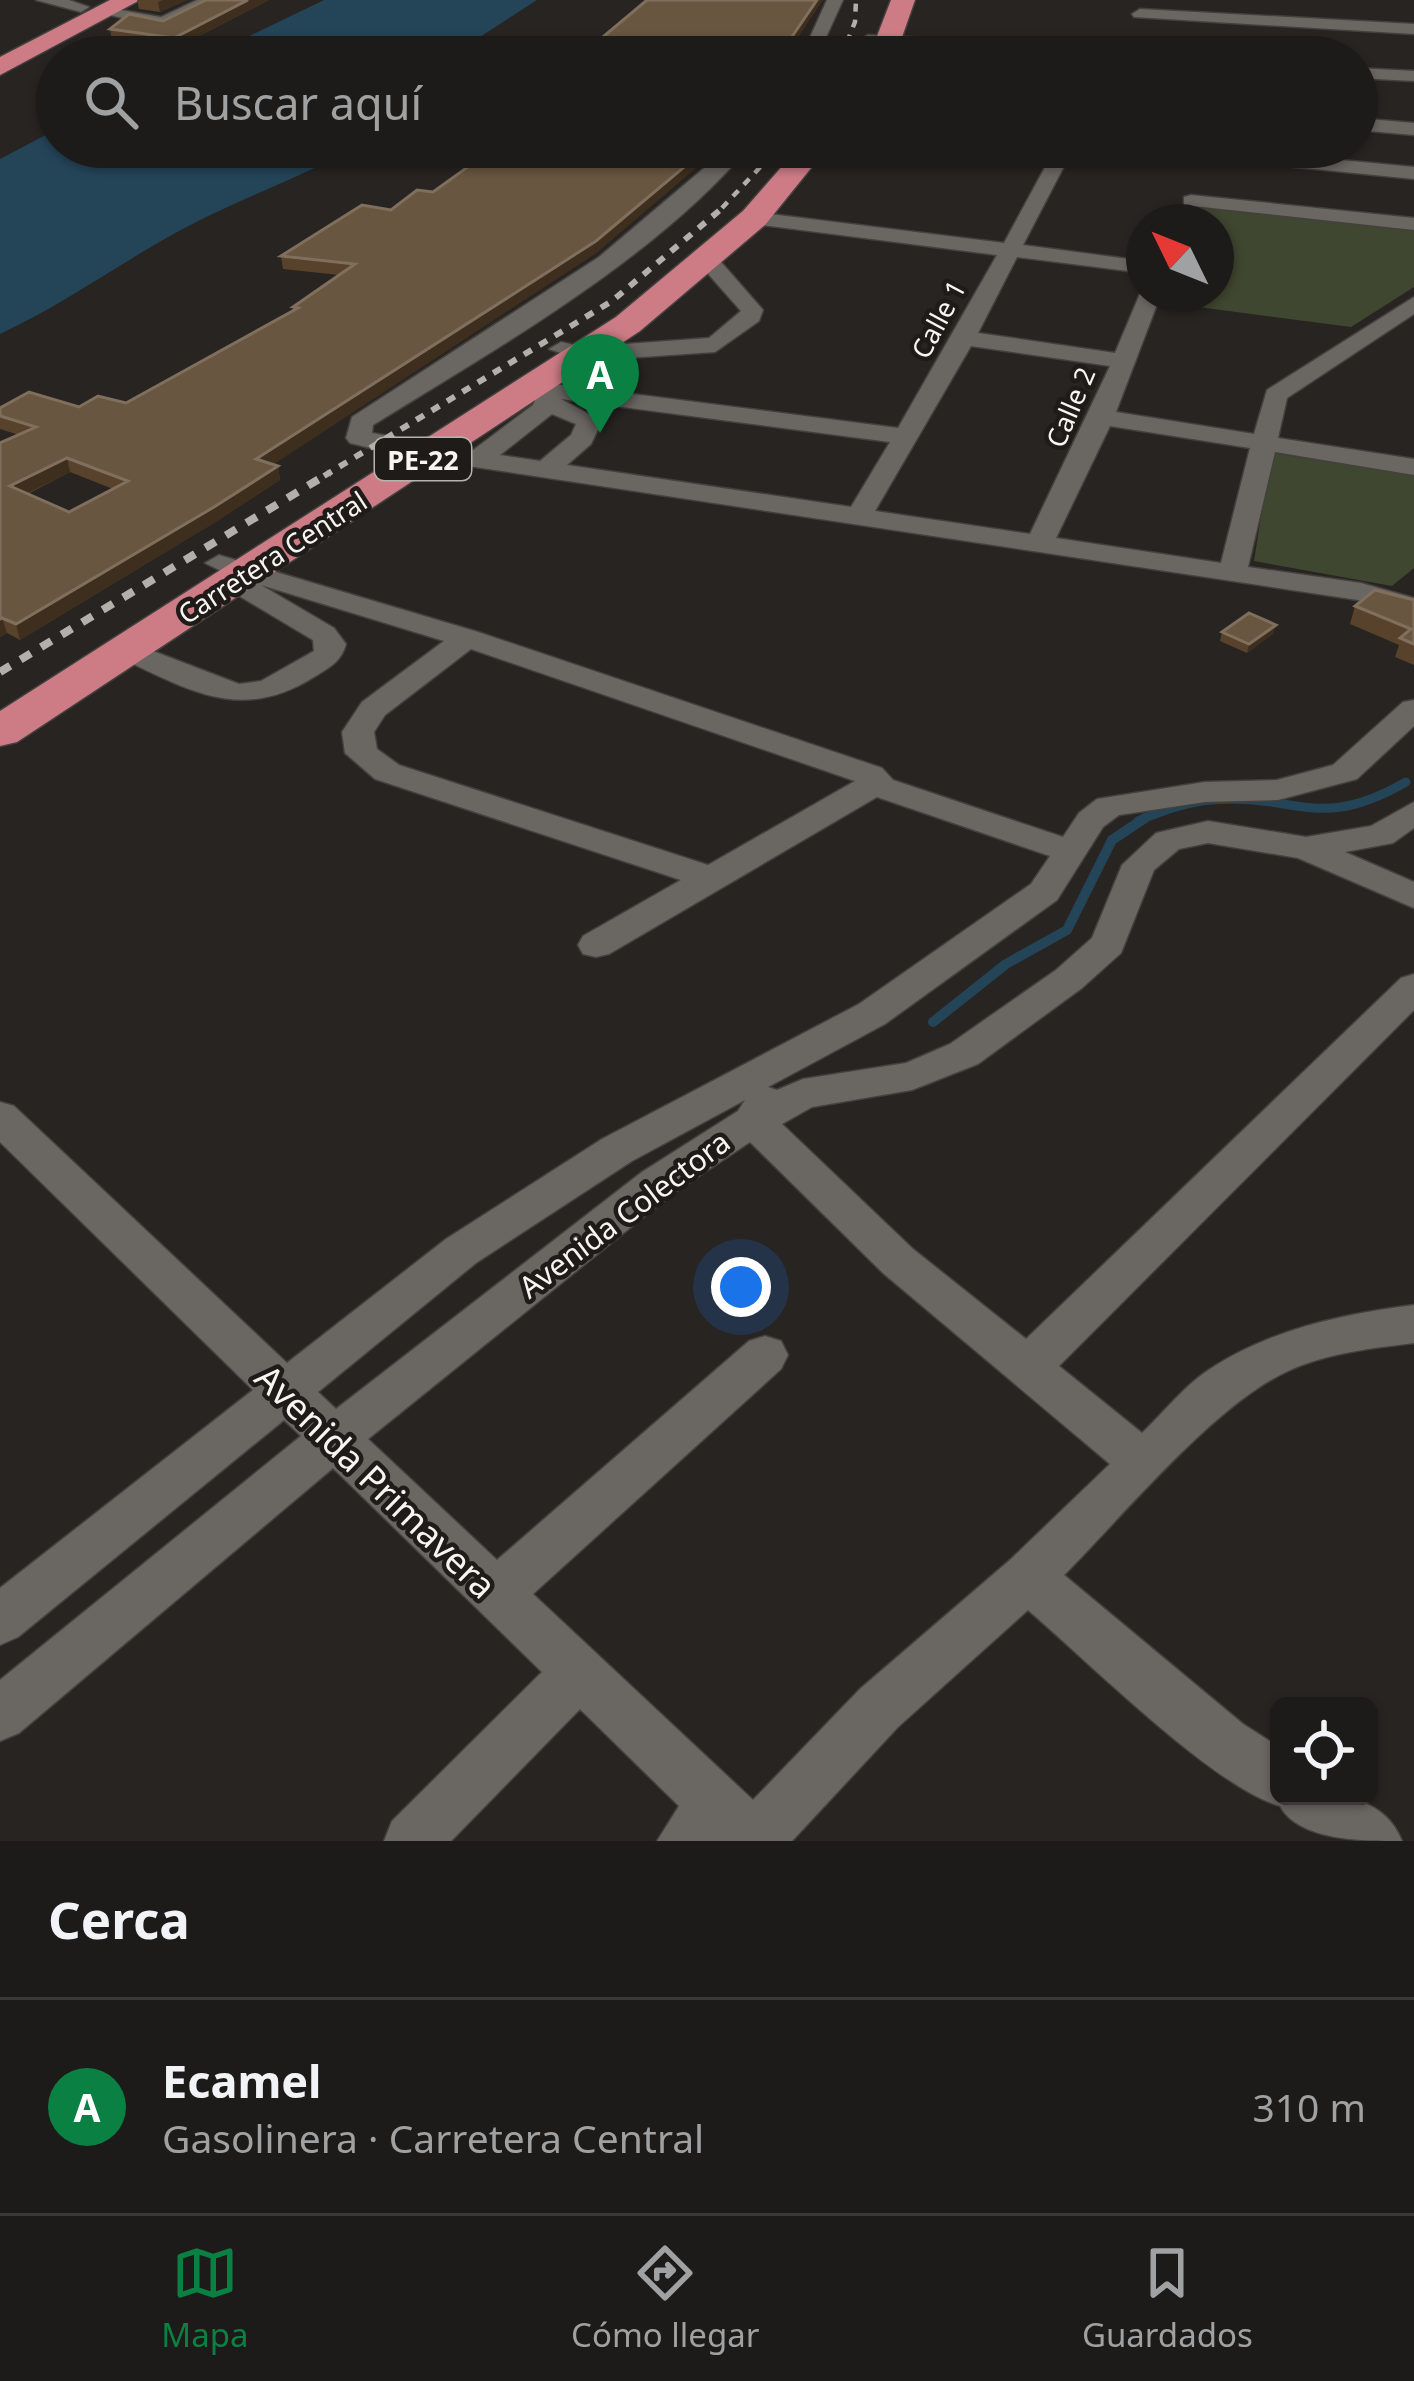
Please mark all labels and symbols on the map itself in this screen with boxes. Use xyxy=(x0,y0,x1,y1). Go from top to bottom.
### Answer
north arrow xyxy=(1126,204,1234,312)
street label: Calle 1 xyxy=(902,273,974,365)
pin: A xyxy=(561,334,639,433)
street label: Calle 2 xyxy=(1037,361,1103,453)
road number: PE-22 xyxy=(375,438,471,480)
street label: Carretera Central xyxy=(170,482,374,632)
street label: Avenida Colectora xyxy=(510,1121,738,1307)
your location xyxy=(711,1257,771,1317)
street label: Avenida Primavera xyxy=(245,1353,507,1609)

